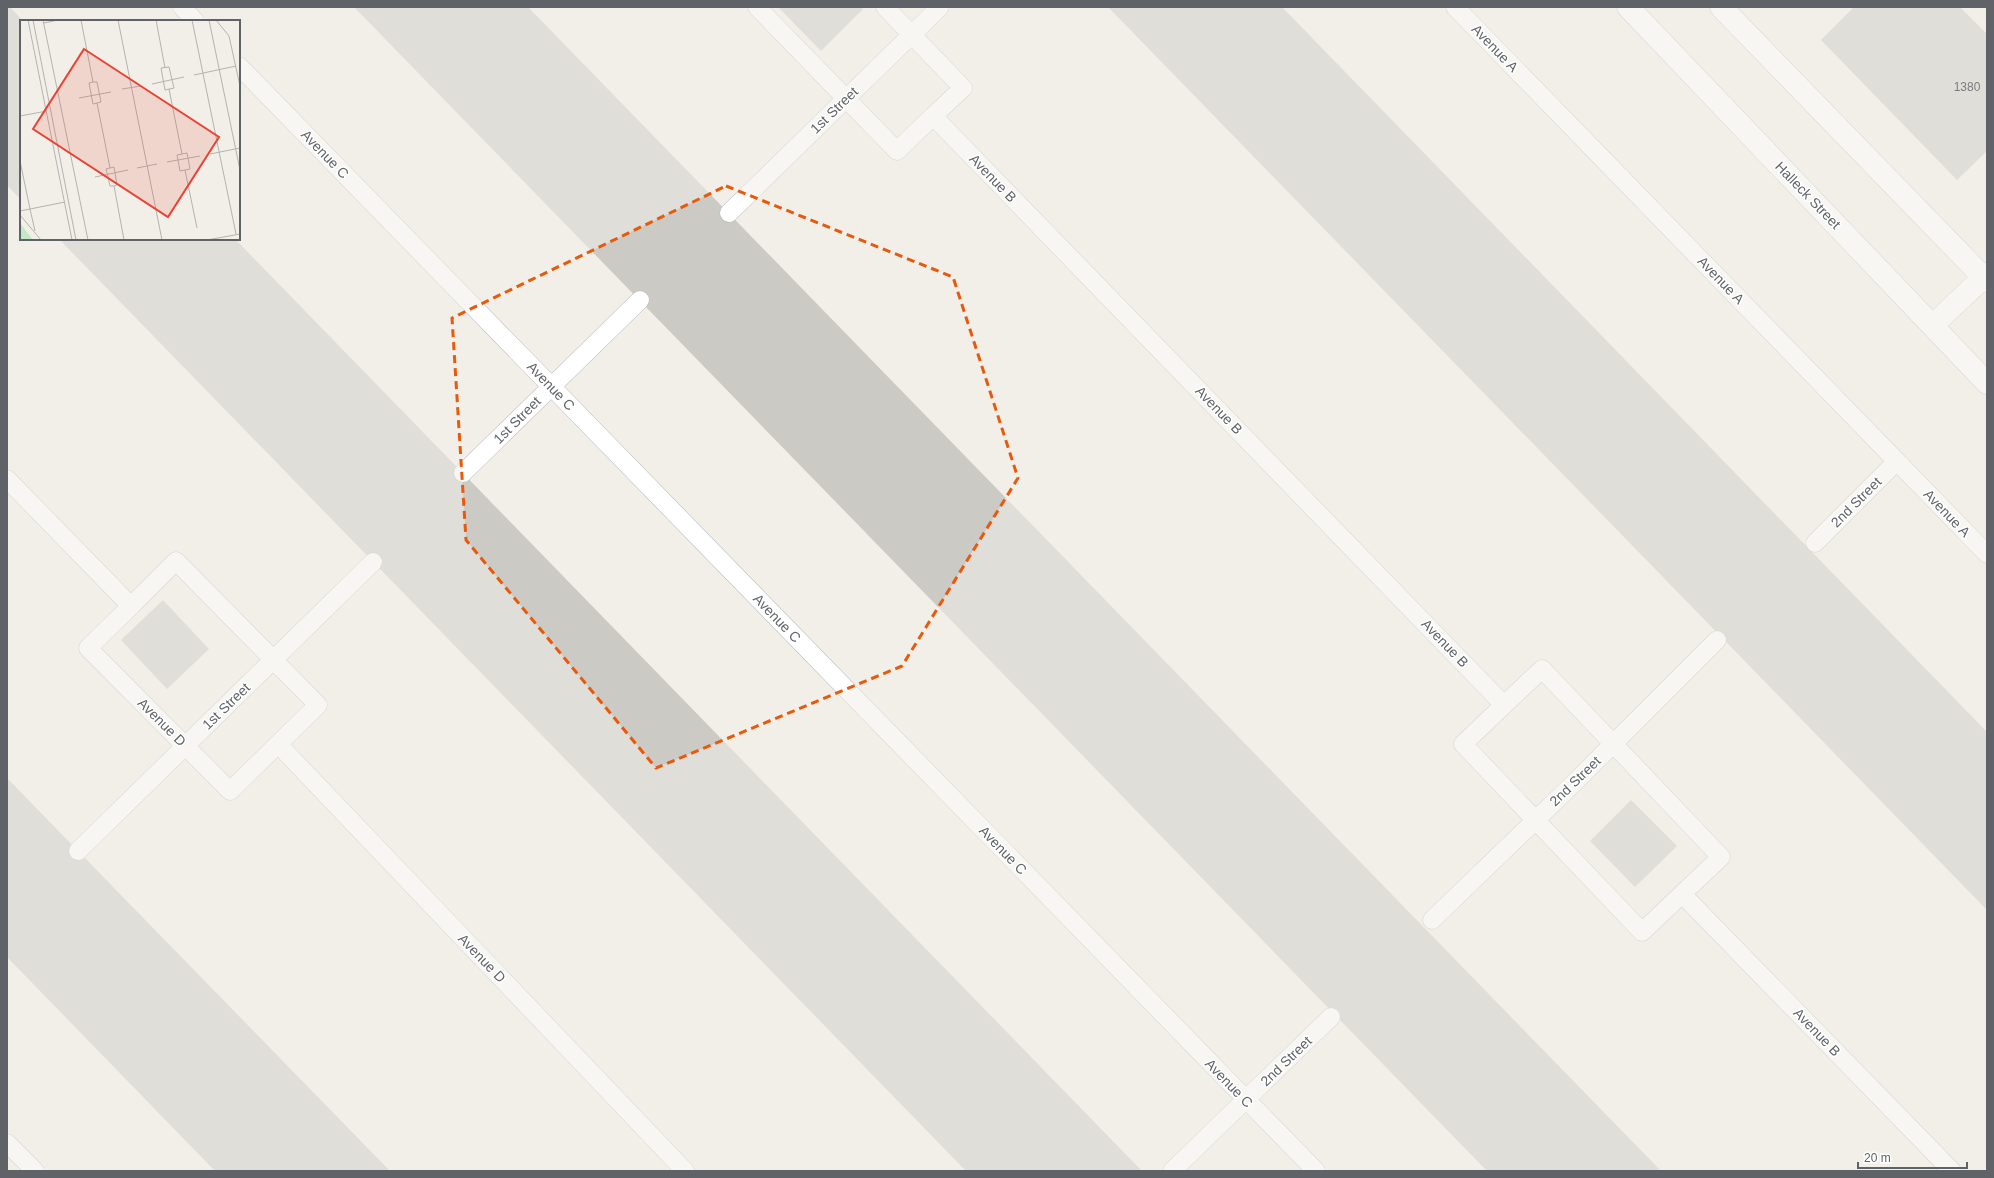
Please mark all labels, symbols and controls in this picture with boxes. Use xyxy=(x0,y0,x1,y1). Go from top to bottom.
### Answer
inset map xyxy=(20,20,240,240)
street label: Avenue A xyxy=(1469,21,1522,75)
house number: 1380 xyxy=(1954,80,1981,94)
street label: 1st Street xyxy=(807,83,861,137)
street label: Avenue C xyxy=(298,126,352,182)
street label: Avenue B xyxy=(966,151,1020,205)
street label: Halleck Street xyxy=(1772,158,1844,232)
street label: Avenue A xyxy=(1695,253,1748,307)
street label: Avenue C xyxy=(524,358,578,414)
street label: Avenue B xyxy=(1192,383,1246,437)
street label: 1st Street xyxy=(490,393,544,447)
street label: 2nd Street xyxy=(1828,473,1885,530)
street label: Avenue A xyxy=(1921,486,1974,540)
street label: Avenue C xyxy=(750,590,804,646)
street label: Avenue B xyxy=(1418,616,1472,670)
street label: 1st Street xyxy=(199,679,253,733)
street label: Avenue D xyxy=(135,695,189,749)
street label: 2nd Street xyxy=(1546,753,1604,809)
street label: Avenue C xyxy=(976,822,1030,878)
street label: Avenue D xyxy=(455,930,509,986)
street label: Avenue B xyxy=(1790,1005,1844,1059)
street label: 2nd Street xyxy=(1257,1033,1315,1089)
street label: Avenue C xyxy=(1202,1055,1256,1111)
scale bar xyxy=(1858,1144,1967,1170)
text: 20 m xyxy=(1864,1151,1891,1165)

